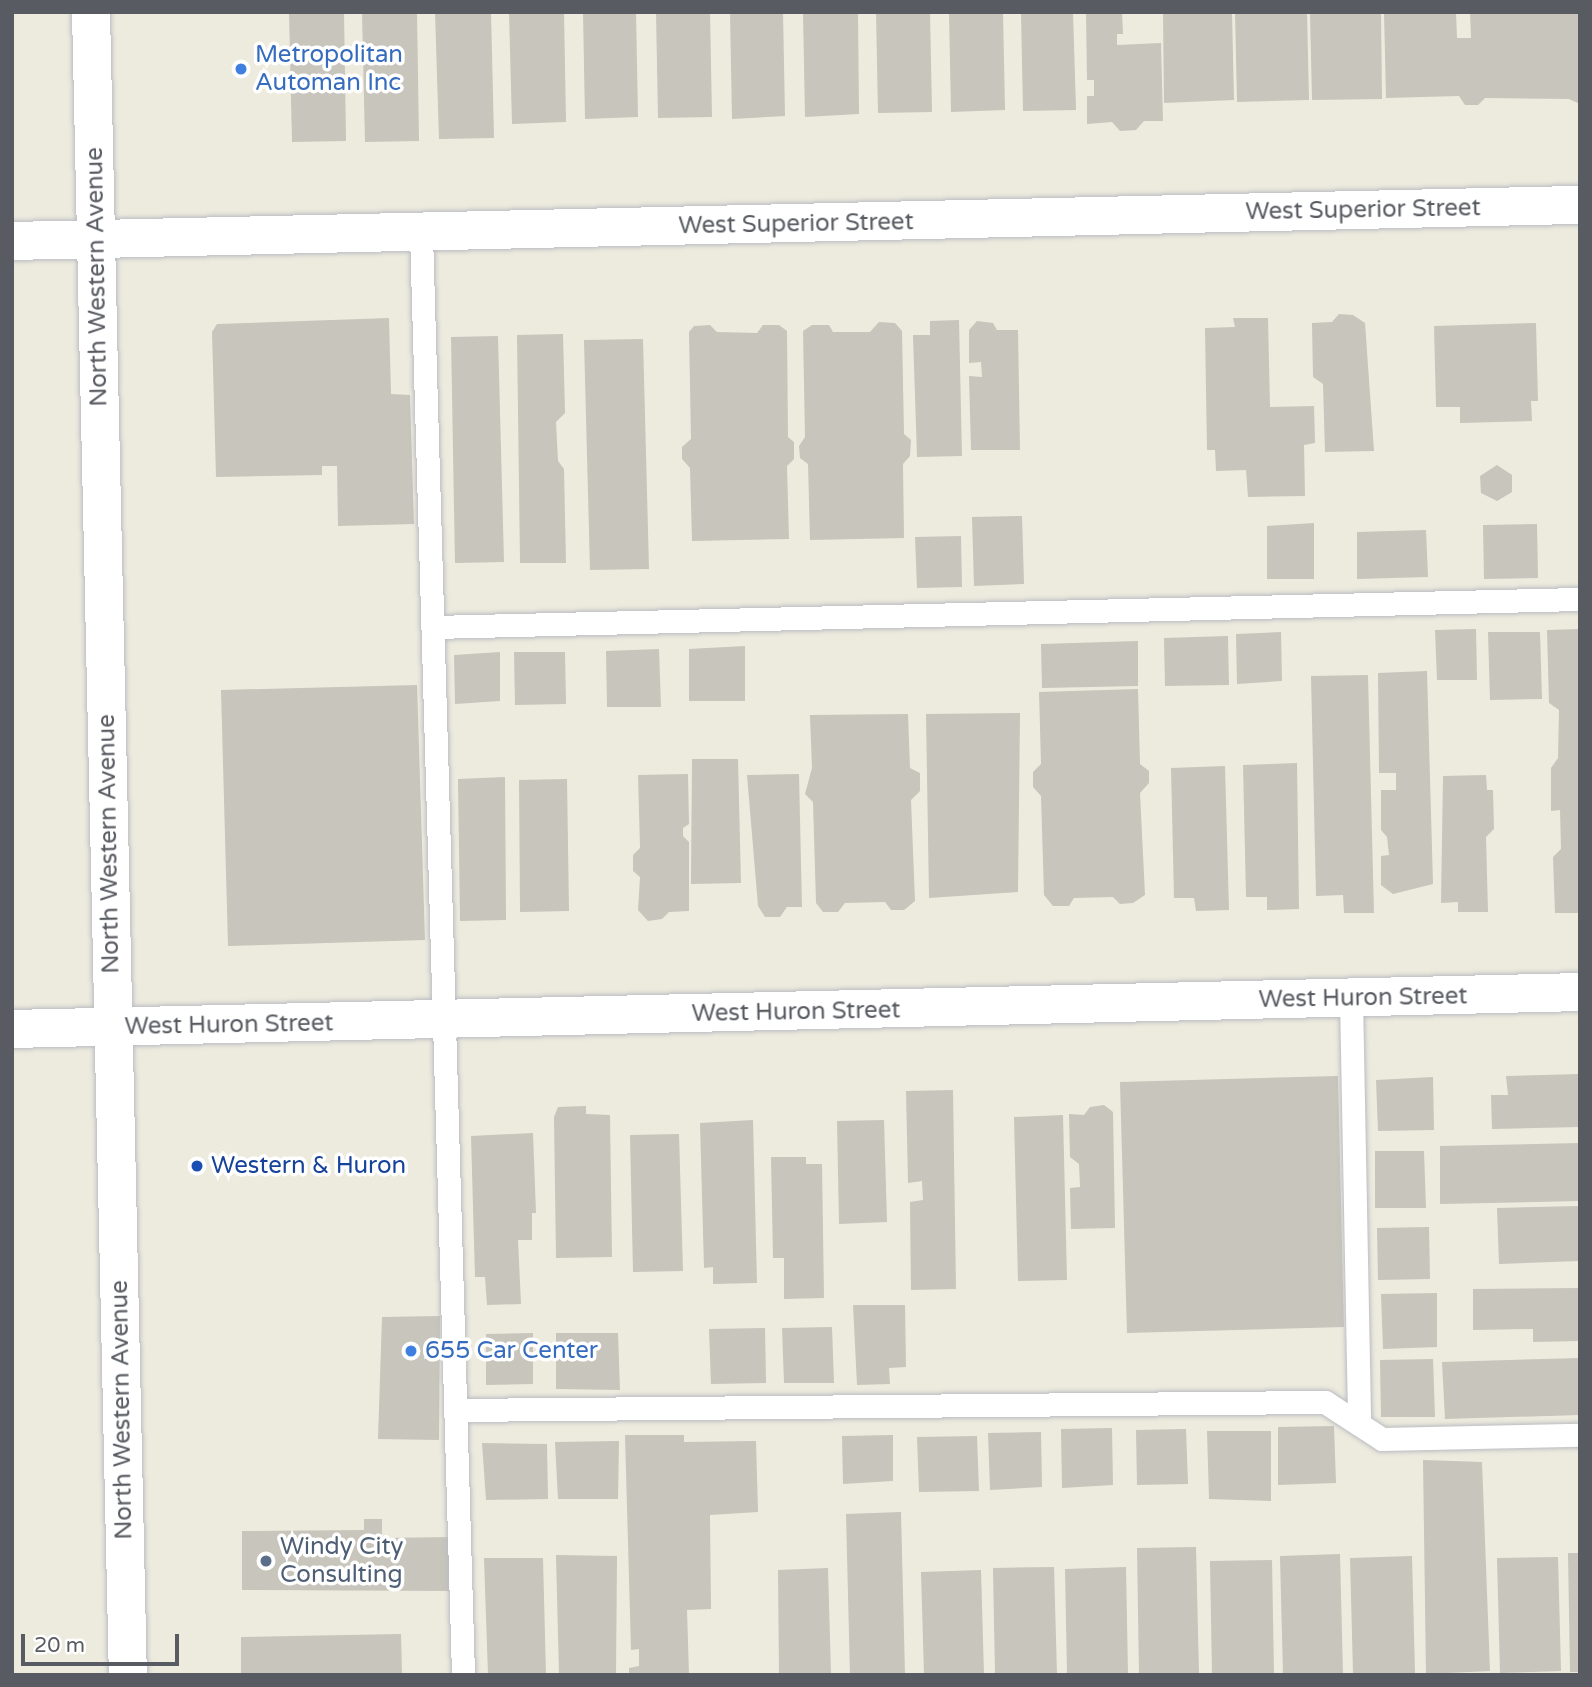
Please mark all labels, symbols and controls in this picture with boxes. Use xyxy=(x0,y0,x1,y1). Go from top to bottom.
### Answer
place label: Metropolitan Automan Inc xyxy=(255,41,403,97)
marker: Metropolitan Automan Inc xyxy=(233,61,249,77)
street label: North Western Avenue xyxy=(80,147,114,407)
street label: West Superior Street xyxy=(1245,194,1481,226)
street label: West Superior Street xyxy=(678,208,914,240)
street label: North Western Avenue xyxy=(92,714,126,974)
street label: West Huron Street xyxy=(1258,982,1468,1014)
street label: West Huron Street xyxy=(691,996,901,1028)
street label: West Huron Street xyxy=(124,1009,334,1041)
place label: Western & Huron xyxy=(211,1152,406,1180)
marker: Western & Huron xyxy=(189,1158,205,1174)
street label: North Western Avenue xyxy=(105,1280,139,1540)
place label: 655 Car Center xyxy=(425,1337,598,1365)
marker: 655 Car Center xyxy=(403,1343,419,1359)
place label: Windy City Consulting xyxy=(280,1533,403,1589)
marker: Windy City Consulting xyxy=(258,1553,274,1569)
scale bar xyxy=(24,1620,182,1664)
text: 20 m xyxy=(34,1633,85,1658)

